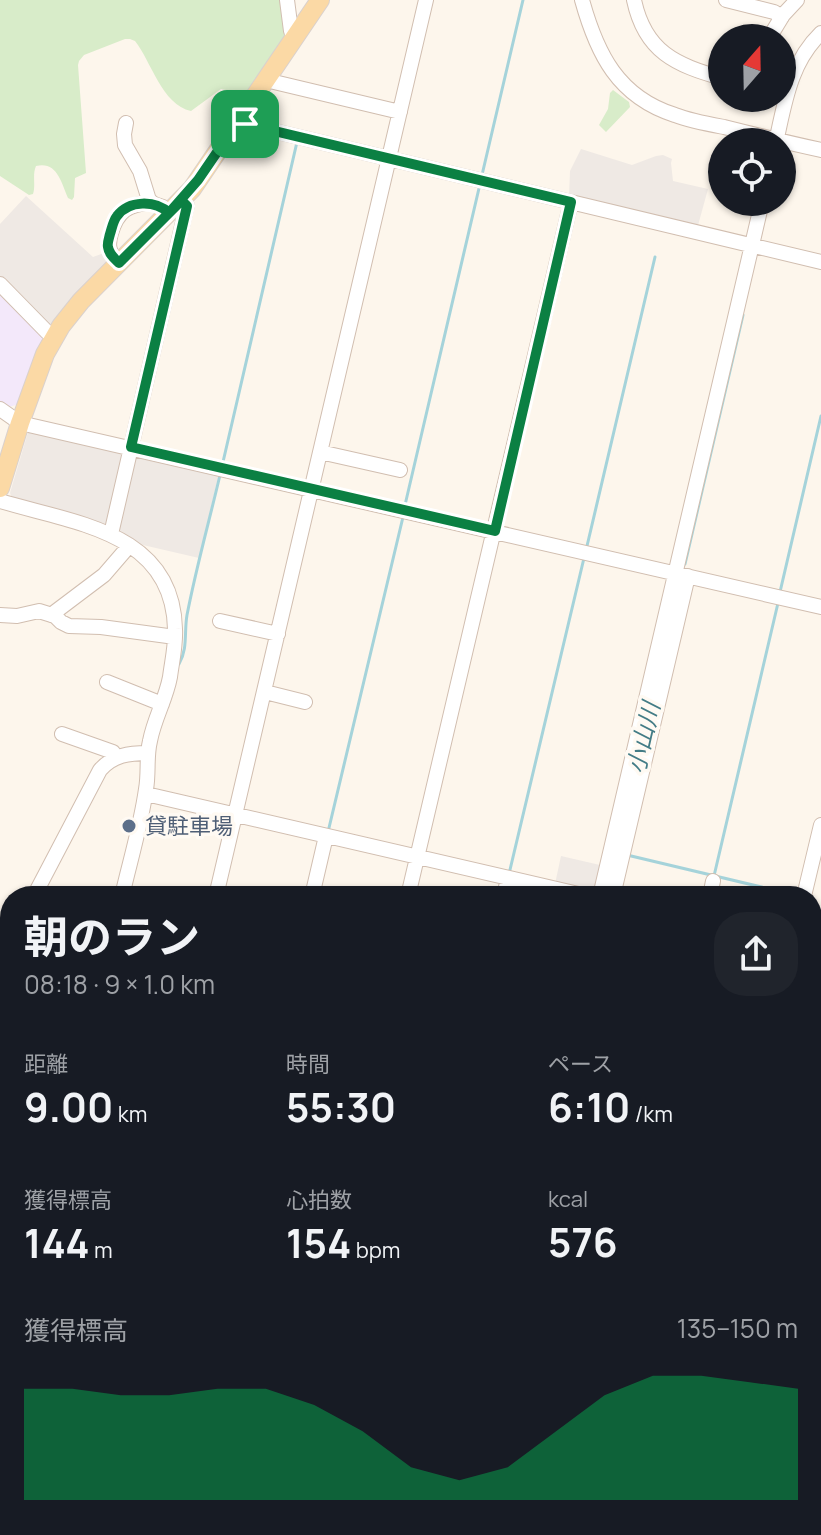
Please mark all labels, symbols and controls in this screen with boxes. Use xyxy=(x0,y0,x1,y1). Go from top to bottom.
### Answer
north arrow xyxy=(708,24,796,112)
map controls xyxy=(708,24,796,216)
pin xyxy=(211,90,279,158)
icon: arrive xyxy=(223,102,267,146)
button: locate xyxy=(708,128,796,216)
water label: 小山川 xyxy=(618,696,667,776)
place label: 貸駐車場 xyxy=(145,811,233,841)
marker: 貸駐車場 xyxy=(120,817,138,835)
text: 朝のラン xyxy=(24,906,200,966)
button: share xyxy=(714,912,798,996)
text: 08:18 · 9 × 1.0 km xyxy=(24,966,215,1002)
text: 距離 xyxy=(24,1049,68,1079)
text: 時間 xyxy=(286,1049,330,1079)
text: ペース xyxy=(548,1049,613,1079)
text: 9.00 xyxy=(24,1079,113,1134)
text: 55:30 xyxy=(286,1079,396,1134)
text: 6:10 xyxy=(548,1079,630,1134)
text: km xyxy=(113,1099,147,1129)
text: /km xyxy=(630,1099,673,1129)
text: kcal xyxy=(548,1184,588,1214)
text: 獲得標高 xyxy=(24,1185,112,1215)
text: 心拍数 xyxy=(286,1185,352,1215)
text: 576 xyxy=(548,1214,618,1269)
text: 144 xyxy=(24,1215,90,1270)
text: 154 xyxy=(286,1215,351,1270)
text: m xyxy=(90,1235,113,1265)
text: bpm xyxy=(351,1235,400,1265)
text: 135–150 m xyxy=(677,1310,798,1346)
text: 獲得標高 xyxy=(24,1312,128,1348)

